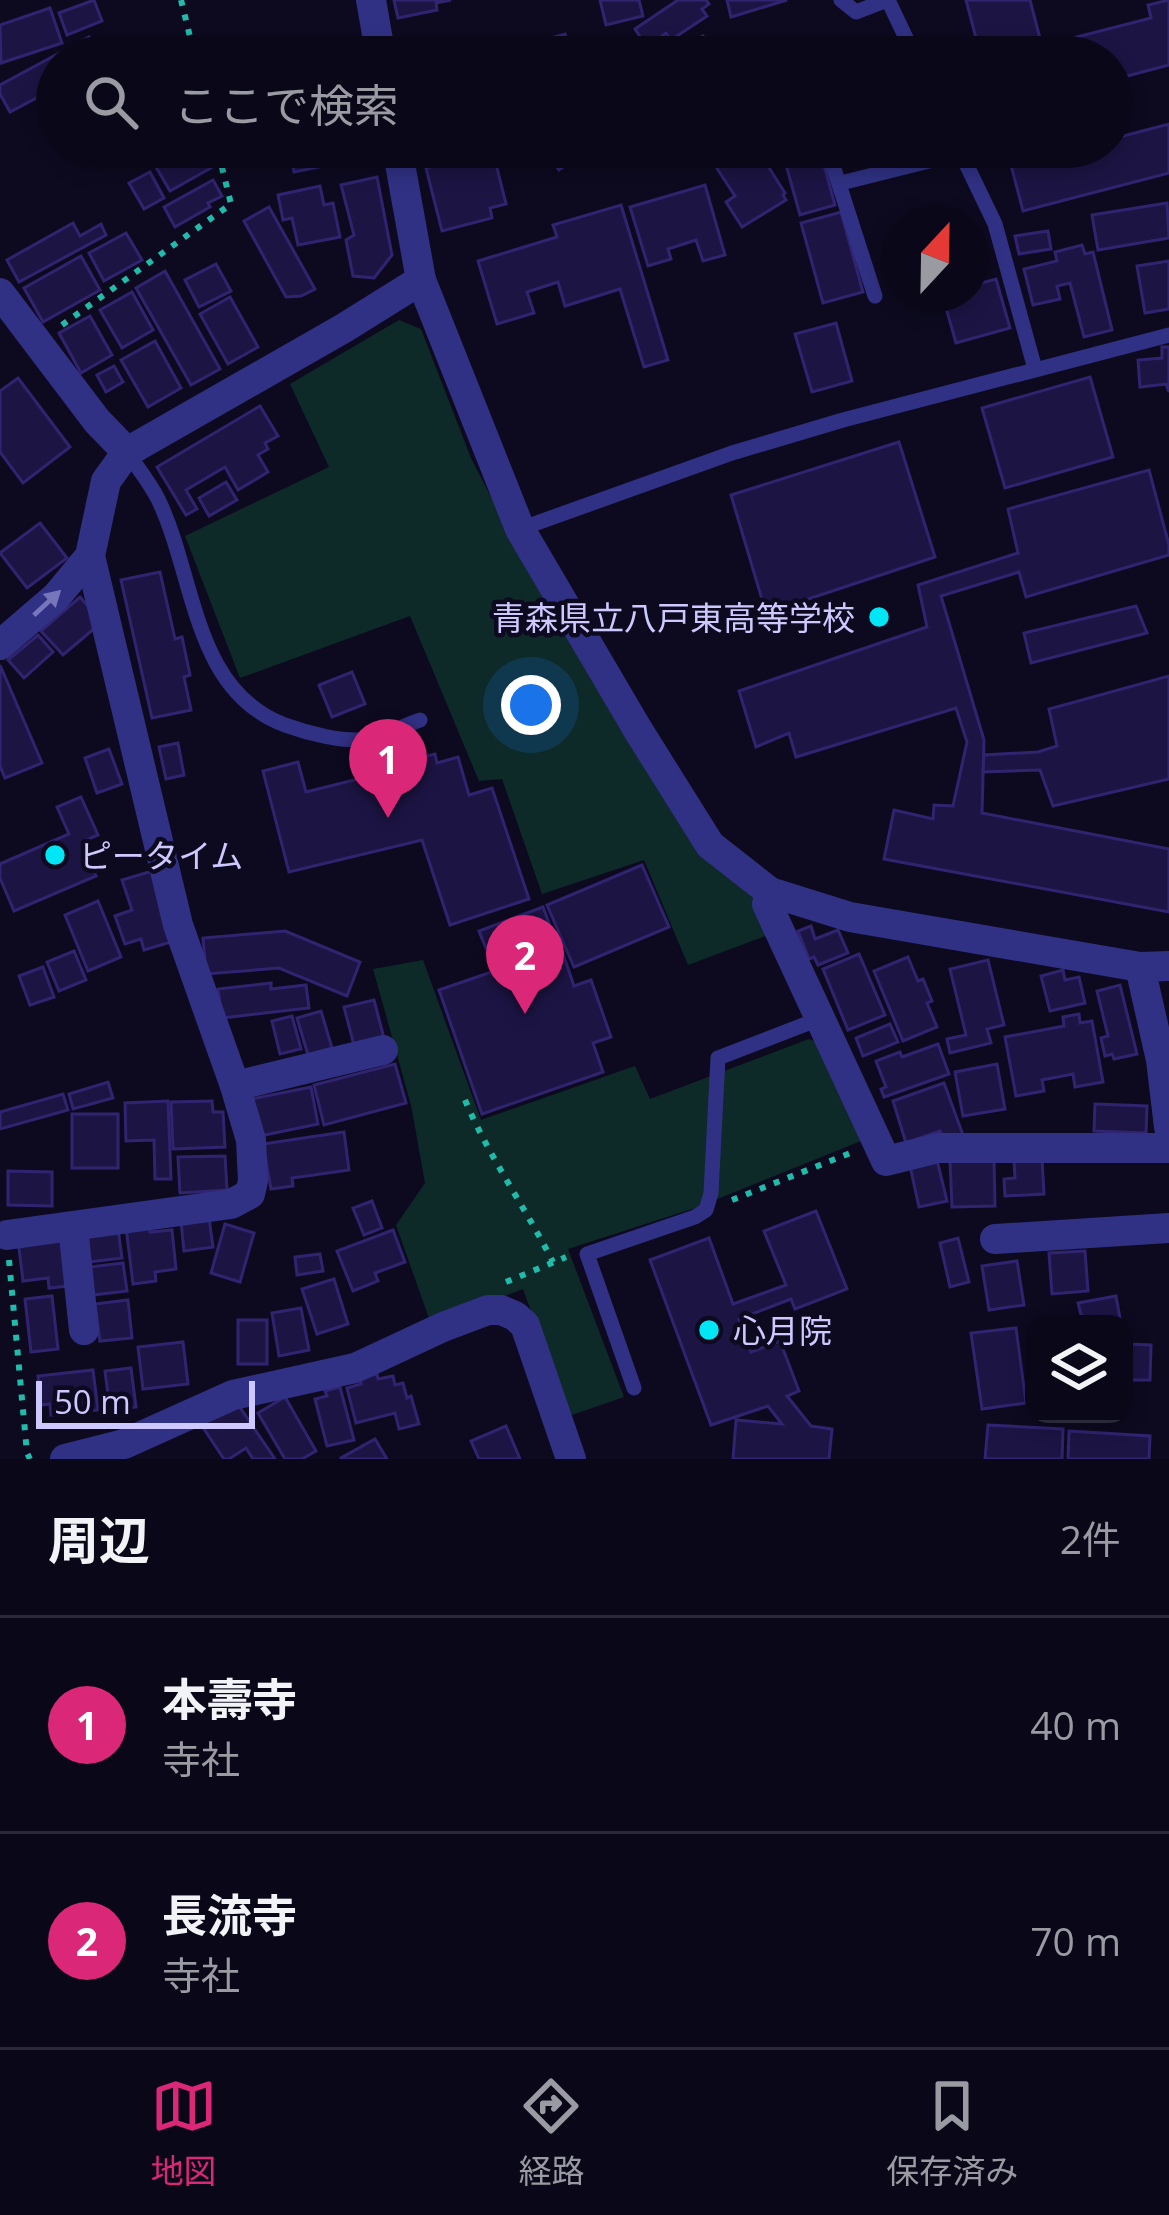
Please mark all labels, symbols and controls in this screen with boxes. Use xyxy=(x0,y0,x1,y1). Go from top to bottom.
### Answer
search box xyxy=(36,36,1133,168)
icon: search xyxy=(78,69,144,135)
text: ここで検索 xyxy=(174,74,399,135)
north arrow xyxy=(881,204,989,312)
one-way arrow xyxy=(33,590,62,617)
place label: 青森県立八戸東高等学校 xyxy=(492,595,855,640)
marker: 青森県立八戸東高等学校 xyxy=(866,604,892,630)
your location xyxy=(501,675,561,735)
pin: 1 xyxy=(349,719,427,818)
place label: ピータイム xyxy=(79,833,243,878)
marker: ピータイム xyxy=(42,842,68,868)
pin: 2 xyxy=(486,915,564,1014)
place label: 心月院 xyxy=(733,1308,832,1353)
map controls xyxy=(1025,1315,1133,1423)
button: layers xyxy=(1025,1315,1133,1423)
marker: 心月院 xyxy=(696,1317,722,1343)
scale bar xyxy=(36,1375,255,1428)
text: 50 m xyxy=(54,1379,131,1424)
text: 周辺 xyxy=(48,1504,150,1574)
text: 2件 xyxy=(1060,1512,1121,1565)
text: 本壽寺 xyxy=(162,1668,297,1729)
text: 1 xyxy=(76,1698,98,1751)
text: 40 m xyxy=(1030,1698,1121,1751)
text: 寺社 xyxy=(162,1732,240,1785)
text: 長流寺 xyxy=(162,1884,297,1945)
text: 2 xyxy=(76,1914,98,1967)
text: 70 m xyxy=(1030,1914,1121,1967)
text: 寺社 xyxy=(162,1948,240,2001)
tab: 地図 xyxy=(151,2073,217,2193)
tab: 経路 xyxy=(518,2073,584,2193)
tab: 保存済み xyxy=(886,2073,1018,2193)

